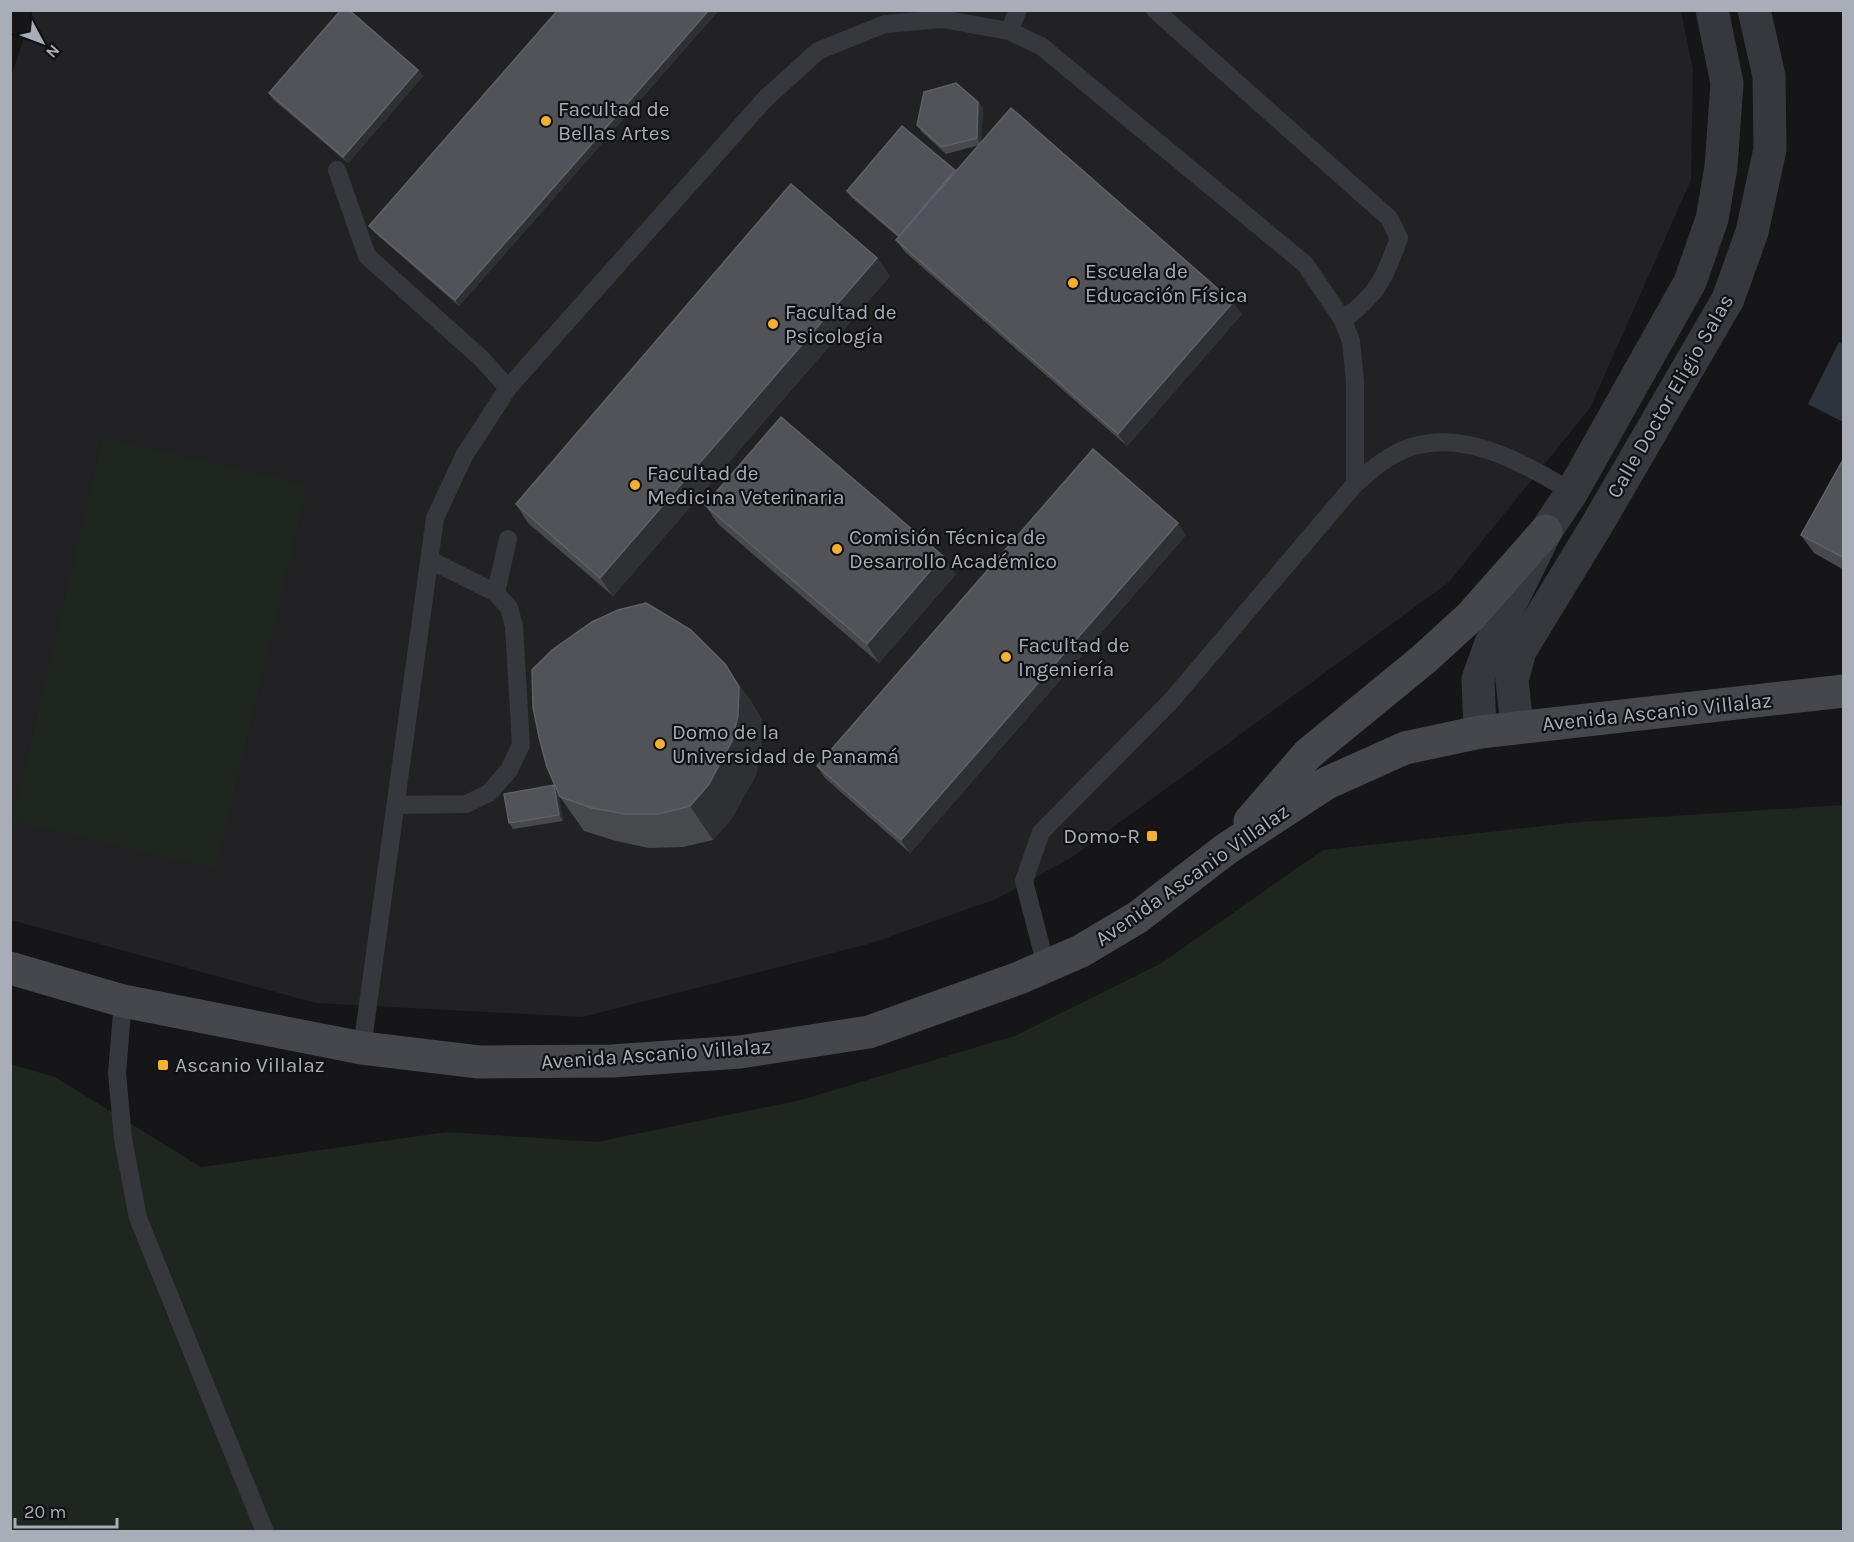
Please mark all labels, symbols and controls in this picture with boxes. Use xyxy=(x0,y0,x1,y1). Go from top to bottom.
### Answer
north arrow xyxy=(12,12,72,72)
text: N xyxy=(42,41,64,62)
place label: Facultad de Bellas Artes xyxy=(558,97,671,145)
marker: Facultad de Bellas Artes xyxy=(539,114,553,128)
place label: Escuela de Educación Física xyxy=(1085,259,1248,307)
marker: Escuela de Educación Física xyxy=(1066,276,1080,290)
street label: Calle Doctor Eligio Salas xyxy=(1602,290,1738,502)
place label: Facultad de Psicología xyxy=(785,300,897,348)
marker: Facultad de Psicología xyxy=(766,317,780,331)
place label: Facultad de Medicina Veterinaria xyxy=(647,461,845,509)
marker: Facultad de Medicina Veterinaria xyxy=(628,478,642,492)
place label: Comisión Técnica de Desarrollo Académico xyxy=(849,525,1057,573)
marker: Comisión Técnica de Desarrollo Académico xyxy=(830,542,844,556)
place label: Facultad de Ingeniería xyxy=(1018,633,1130,681)
marker: Facultad de Ingeniería xyxy=(999,650,1013,664)
street label: Avenida Ascanio Villalaz xyxy=(1541,688,1773,736)
place label: Domo de la Universidad de Panamá xyxy=(672,720,899,768)
marker: Domo de la Universidad de Panamá xyxy=(653,737,667,751)
street label: Avenida Ascanio Villalaz xyxy=(1091,799,1293,951)
place label: Domo-R xyxy=(1063,824,1140,848)
marker: Domo-R xyxy=(1145,829,1159,843)
street label: Avenida Ascanio Villalaz xyxy=(540,1034,772,1074)
place label: Ascanio Villalaz xyxy=(175,1053,325,1077)
marker: Ascanio Villalaz xyxy=(156,1058,170,1072)
scale bar xyxy=(15,1491,117,1529)
text: 20 m xyxy=(24,1501,66,1523)

